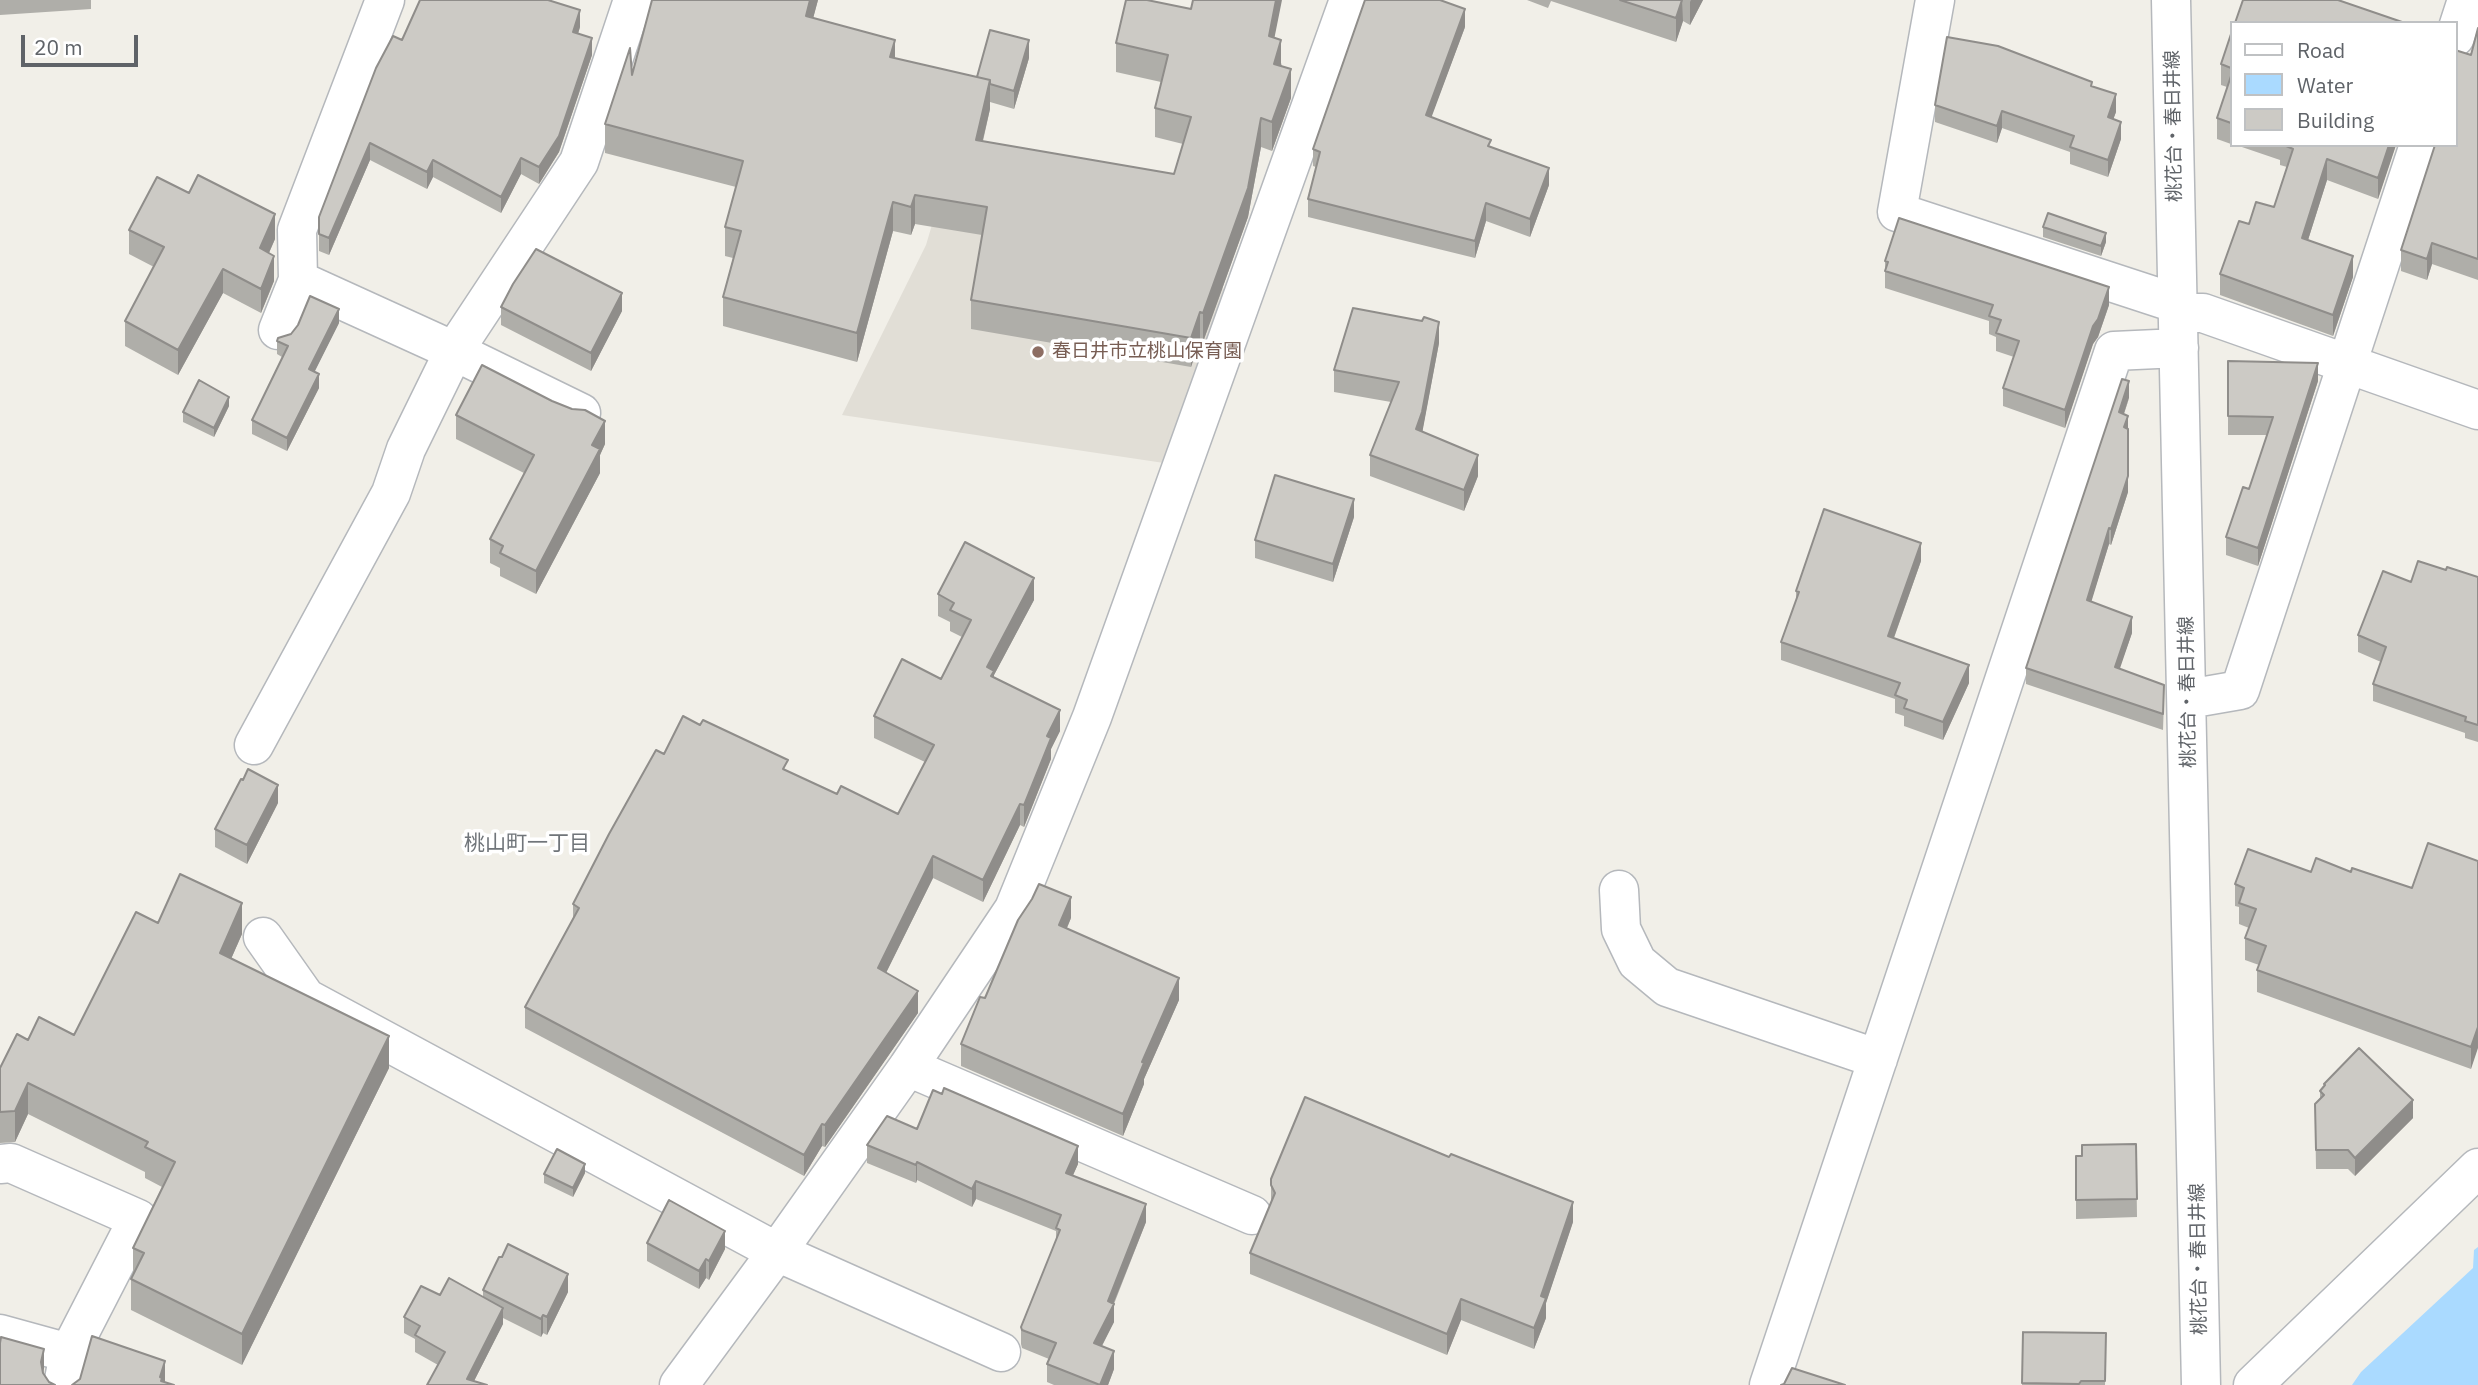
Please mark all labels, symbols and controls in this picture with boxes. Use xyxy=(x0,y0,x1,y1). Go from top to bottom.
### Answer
scale bar xyxy=(24,21,142,65)
legend xyxy=(2230,21,2457,147)
text: 20 m xyxy=(34,33,83,61)
text: Road xyxy=(2297,36,2345,64)
street label: 桃花台・春日井線 xyxy=(2161,50,2187,202)
text: Water xyxy=(2297,71,2353,99)
text: Building xyxy=(2297,106,2374,134)
place label: 春日井市立桃山保育園 xyxy=(1052,341,1242,363)
marker: 春日井市立桃山保育園 xyxy=(1030,344,1046,360)
street label: 桃花台・春日井線 xyxy=(2175,616,2201,768)
district label: 桃山町一丁目 xyxy=(464,831,590,857)
street label: 桃花台・春日井線 xyxy=(2186,1183,2212,1335)

